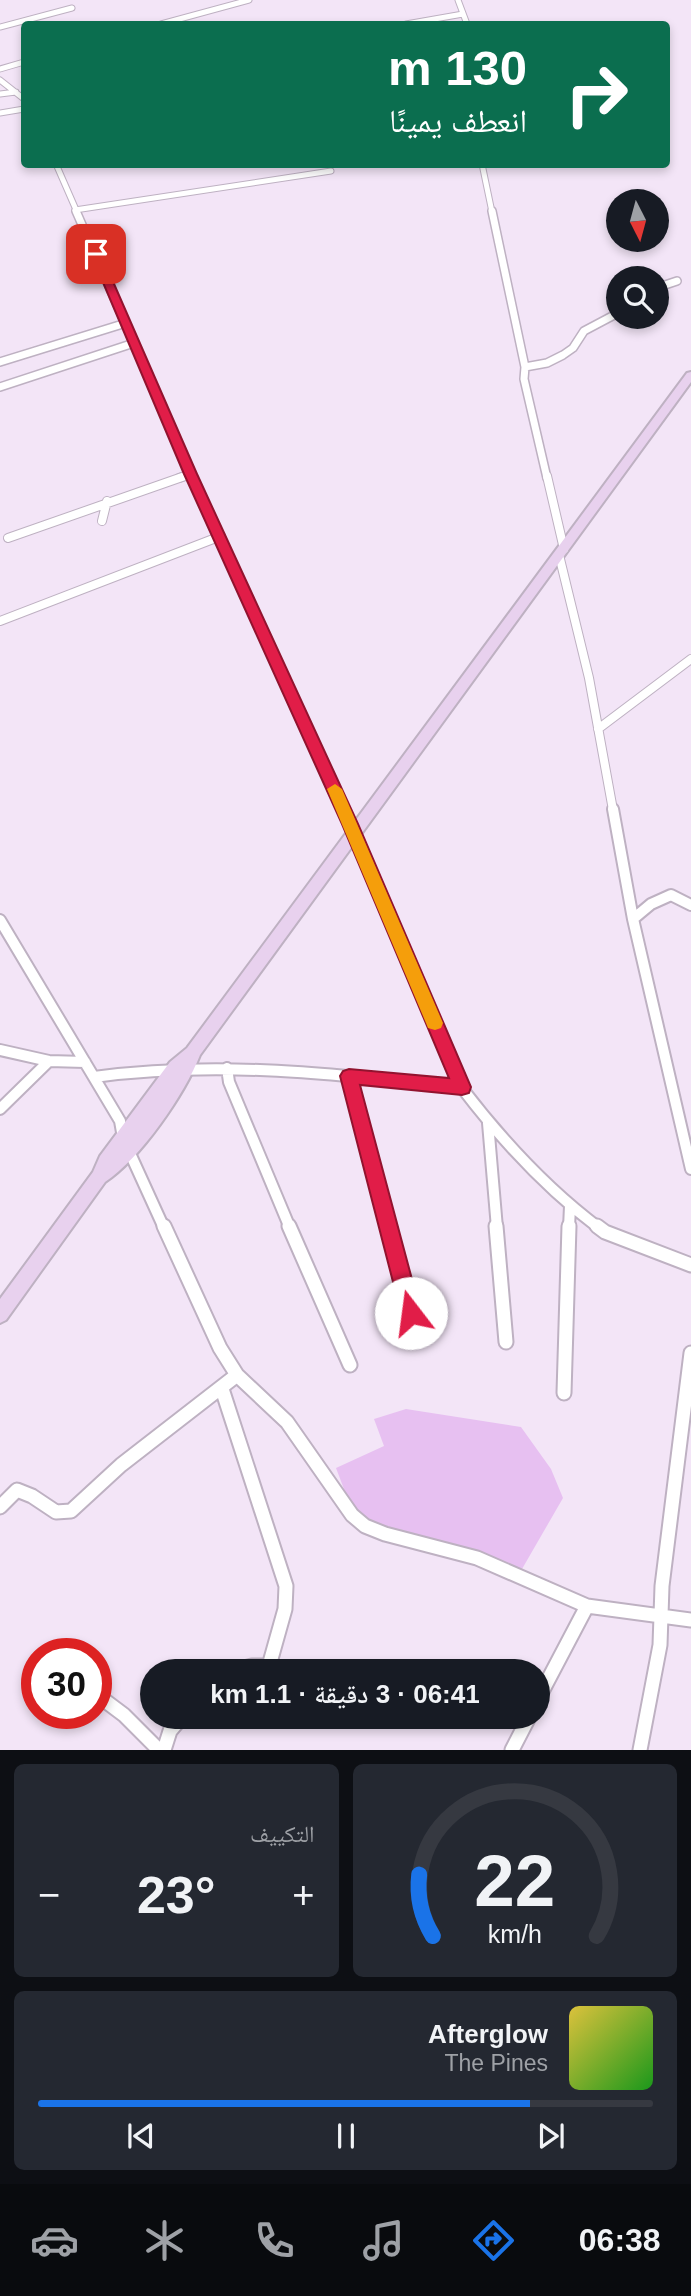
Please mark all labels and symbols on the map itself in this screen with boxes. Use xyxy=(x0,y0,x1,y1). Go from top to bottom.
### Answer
north arrow xyxy=(606,189,668,252)
pin xyxy=(66,224,126,284)
position arrow xyxy=(374,1276,448,1350)
speed limit sign: 30 xyxy=(21,1638,112,1729)

